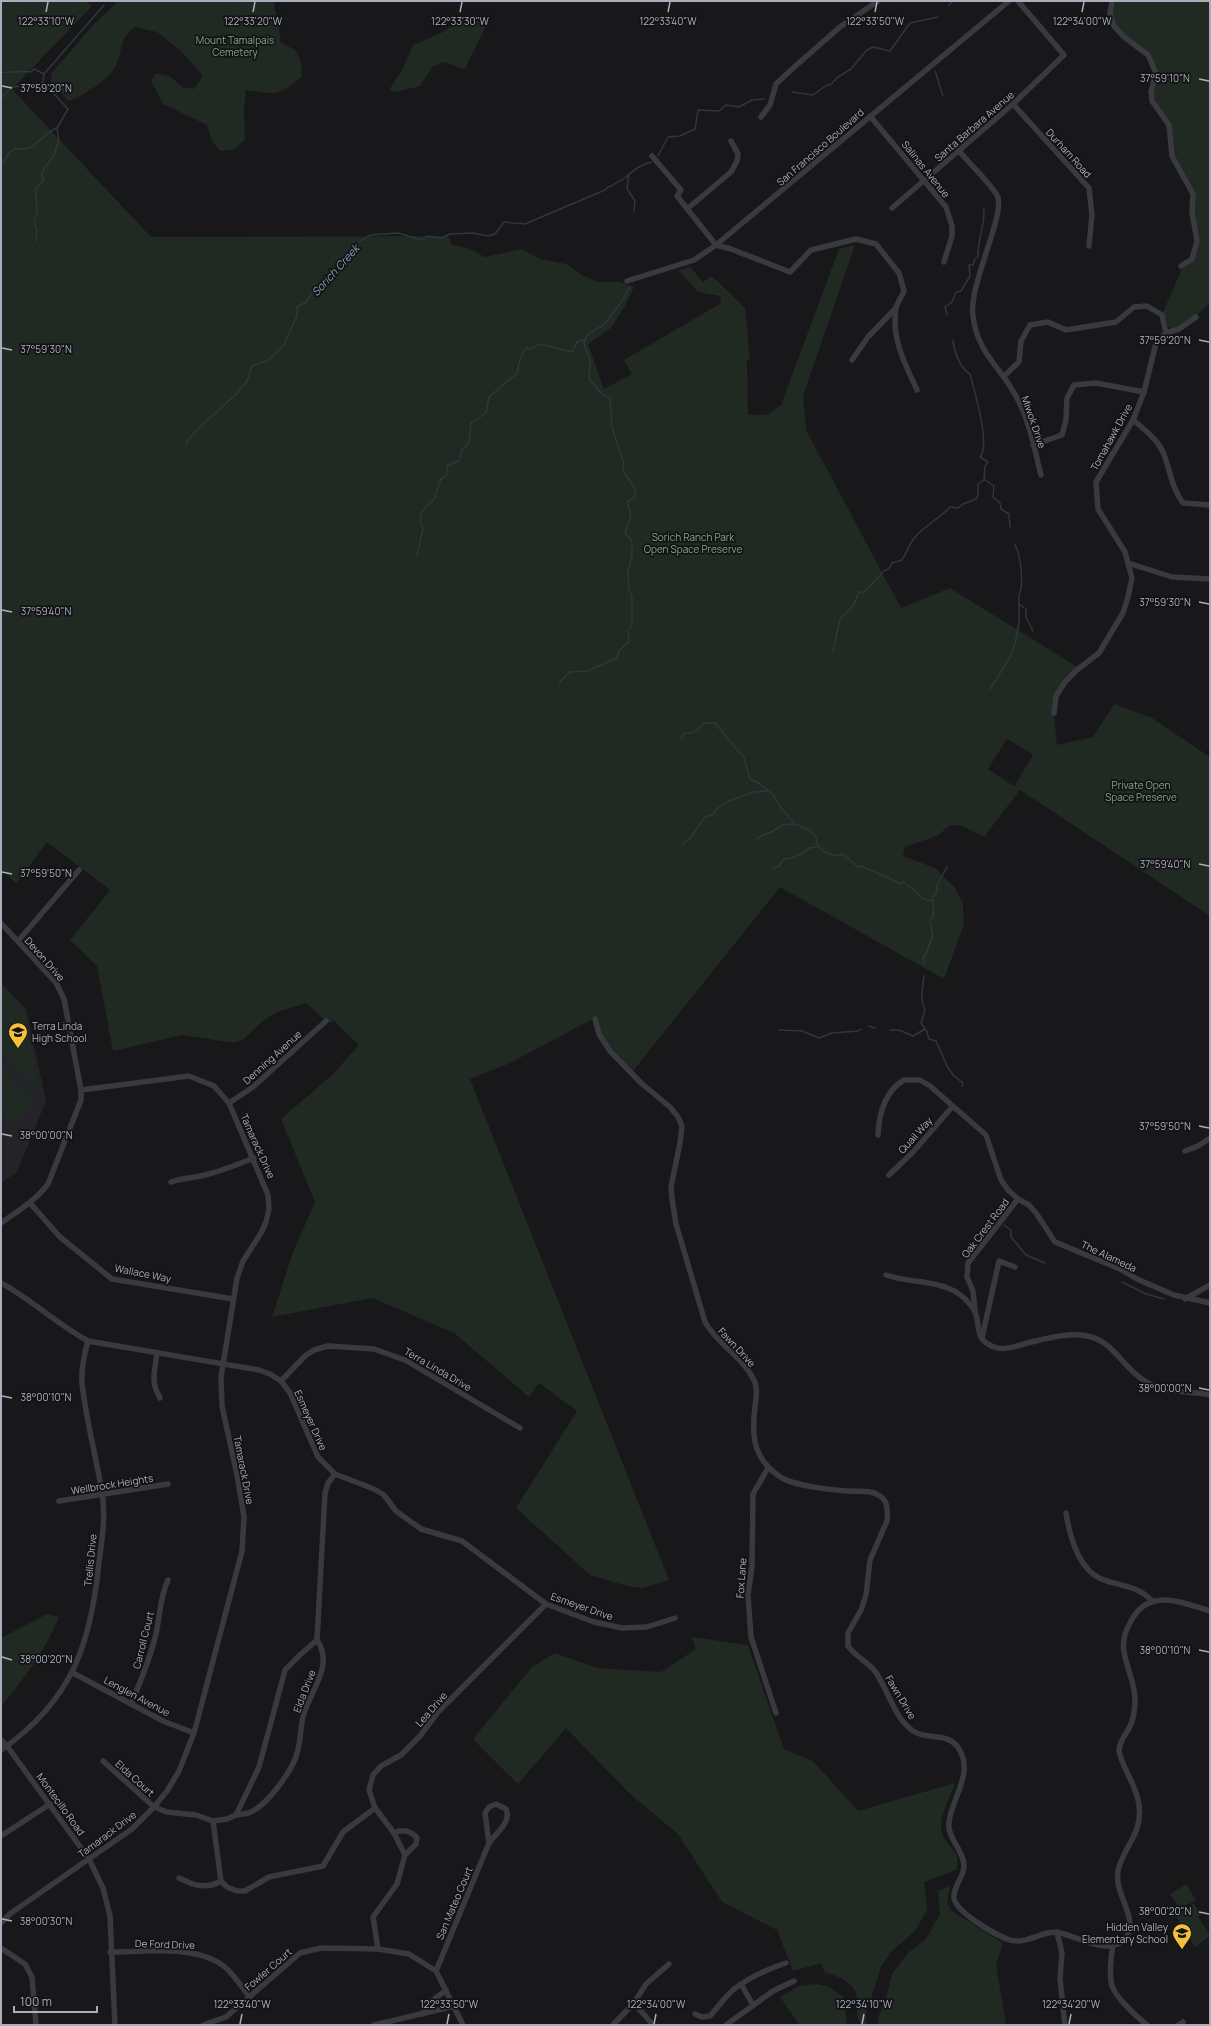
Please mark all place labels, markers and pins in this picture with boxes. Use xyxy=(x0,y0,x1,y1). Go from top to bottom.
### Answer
place label: Terra Linda High School xyxy=(32,1019,87,1045)
school or university icon: Terra Linda High School xyxy=(7,1021,29,1049)
place label: Hidden Valley Elementary School xyxy=(1082,1920,1169,1946)
school or university icon: Hidden Valley Elementary School xyxy=(1171,1922,1193,1950)

